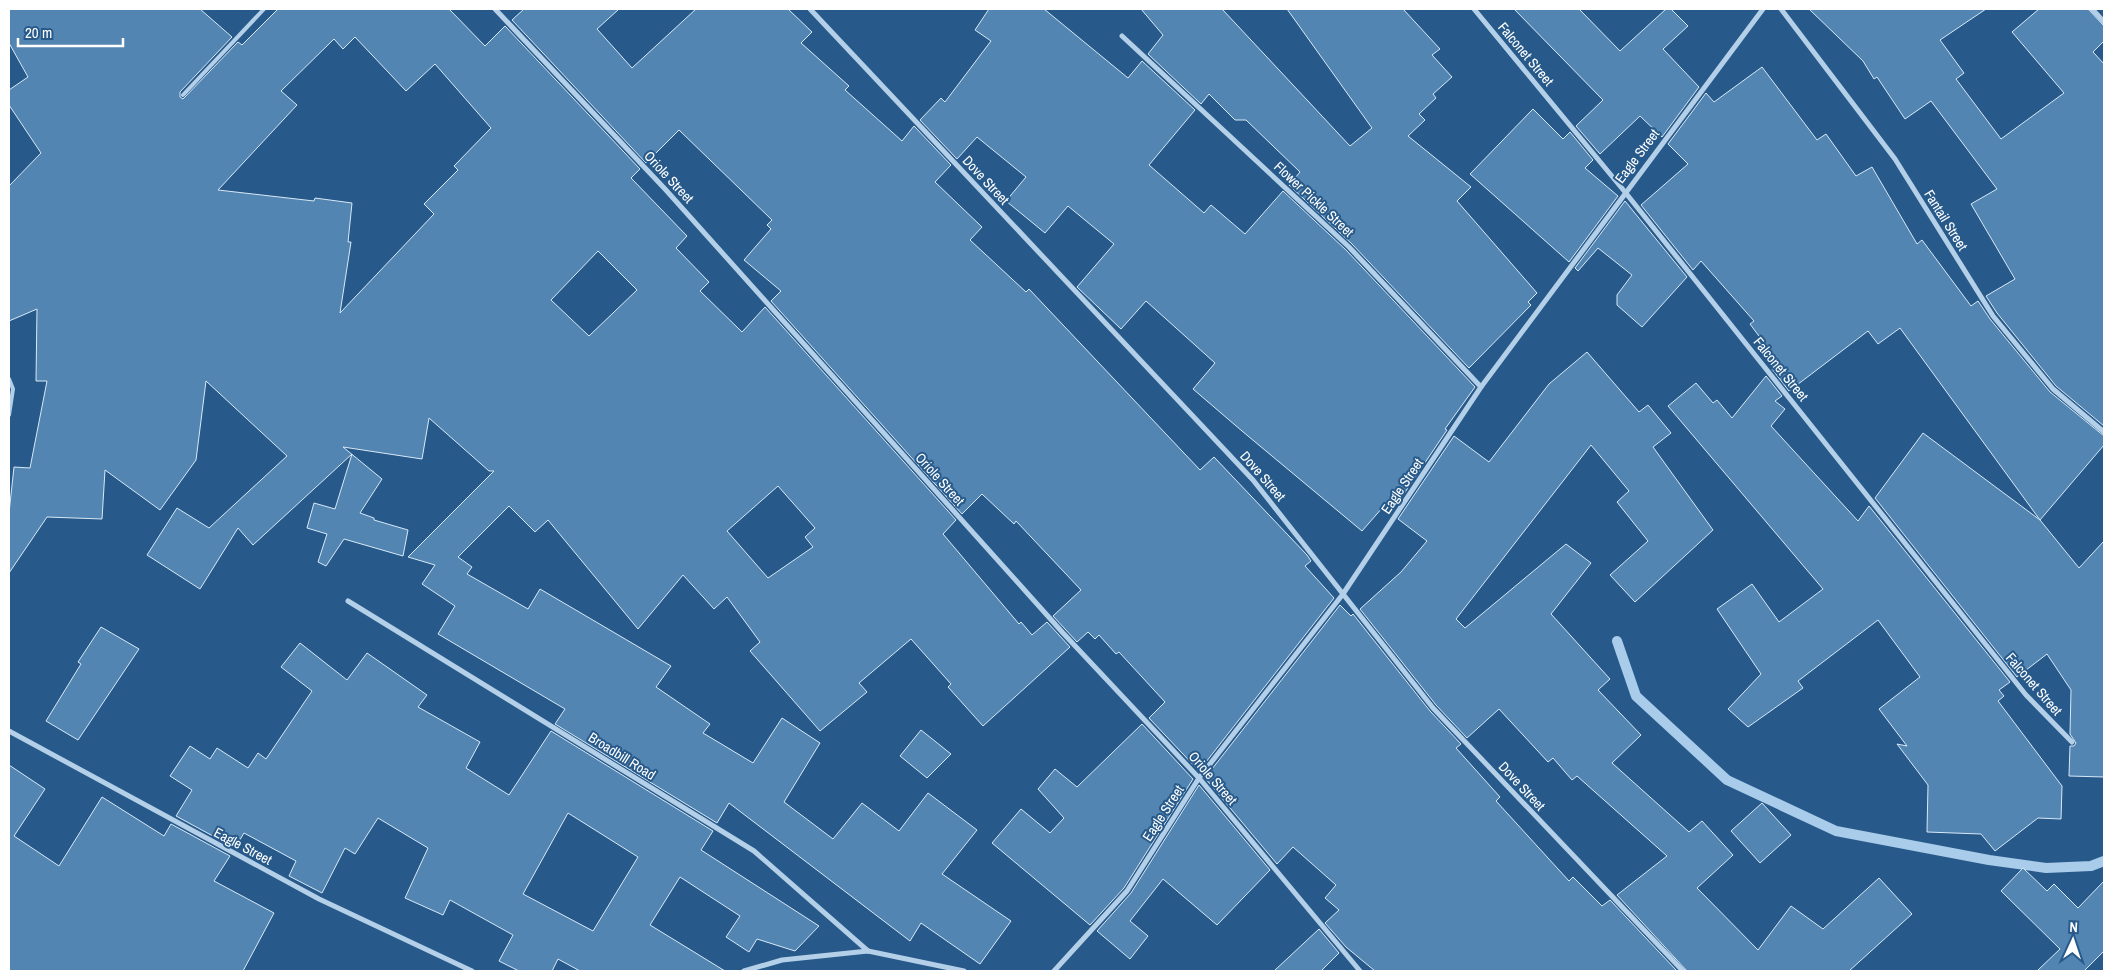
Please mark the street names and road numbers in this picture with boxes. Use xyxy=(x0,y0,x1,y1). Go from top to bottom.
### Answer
street label: Falconet Street xyxy=(1494,19,1558,89)
street label: Eagle Street xyxy=(1611,125,1663,187)
street label: Oriole Street xyxy=(640,147,698,207)
street label: Dove Street xyxy=(959,152,1013,208)
street label: Flower Pickle Street xyxy=(1270,157,1358,241)
street label: Fantail Street xyxy=(1920,186,1972,254)
street label: Falconet Street xyxy=(1750,333,1812,405)
street label: Dove Street xyxy=(1236,447,1290,505)
street label: Oriole Street xyxy=(912,449,968,509)
street label: Eagle Street xyxy=(1377,455,1427,517)
street label: Falconet Street xyxy=(2002,649,2066,719)
street label: Broadbill Road xyxy=(585,728,659,784)
street label: Oriole Street xyxy=(1185,748,1241,808)
street label: Dove Street xyxy=(1495,758,1549,814)
street label: Eagle Street xyxy=(1138,782,1188,844)
street label: Eagle Street xyxy=(211,823,275,869)

